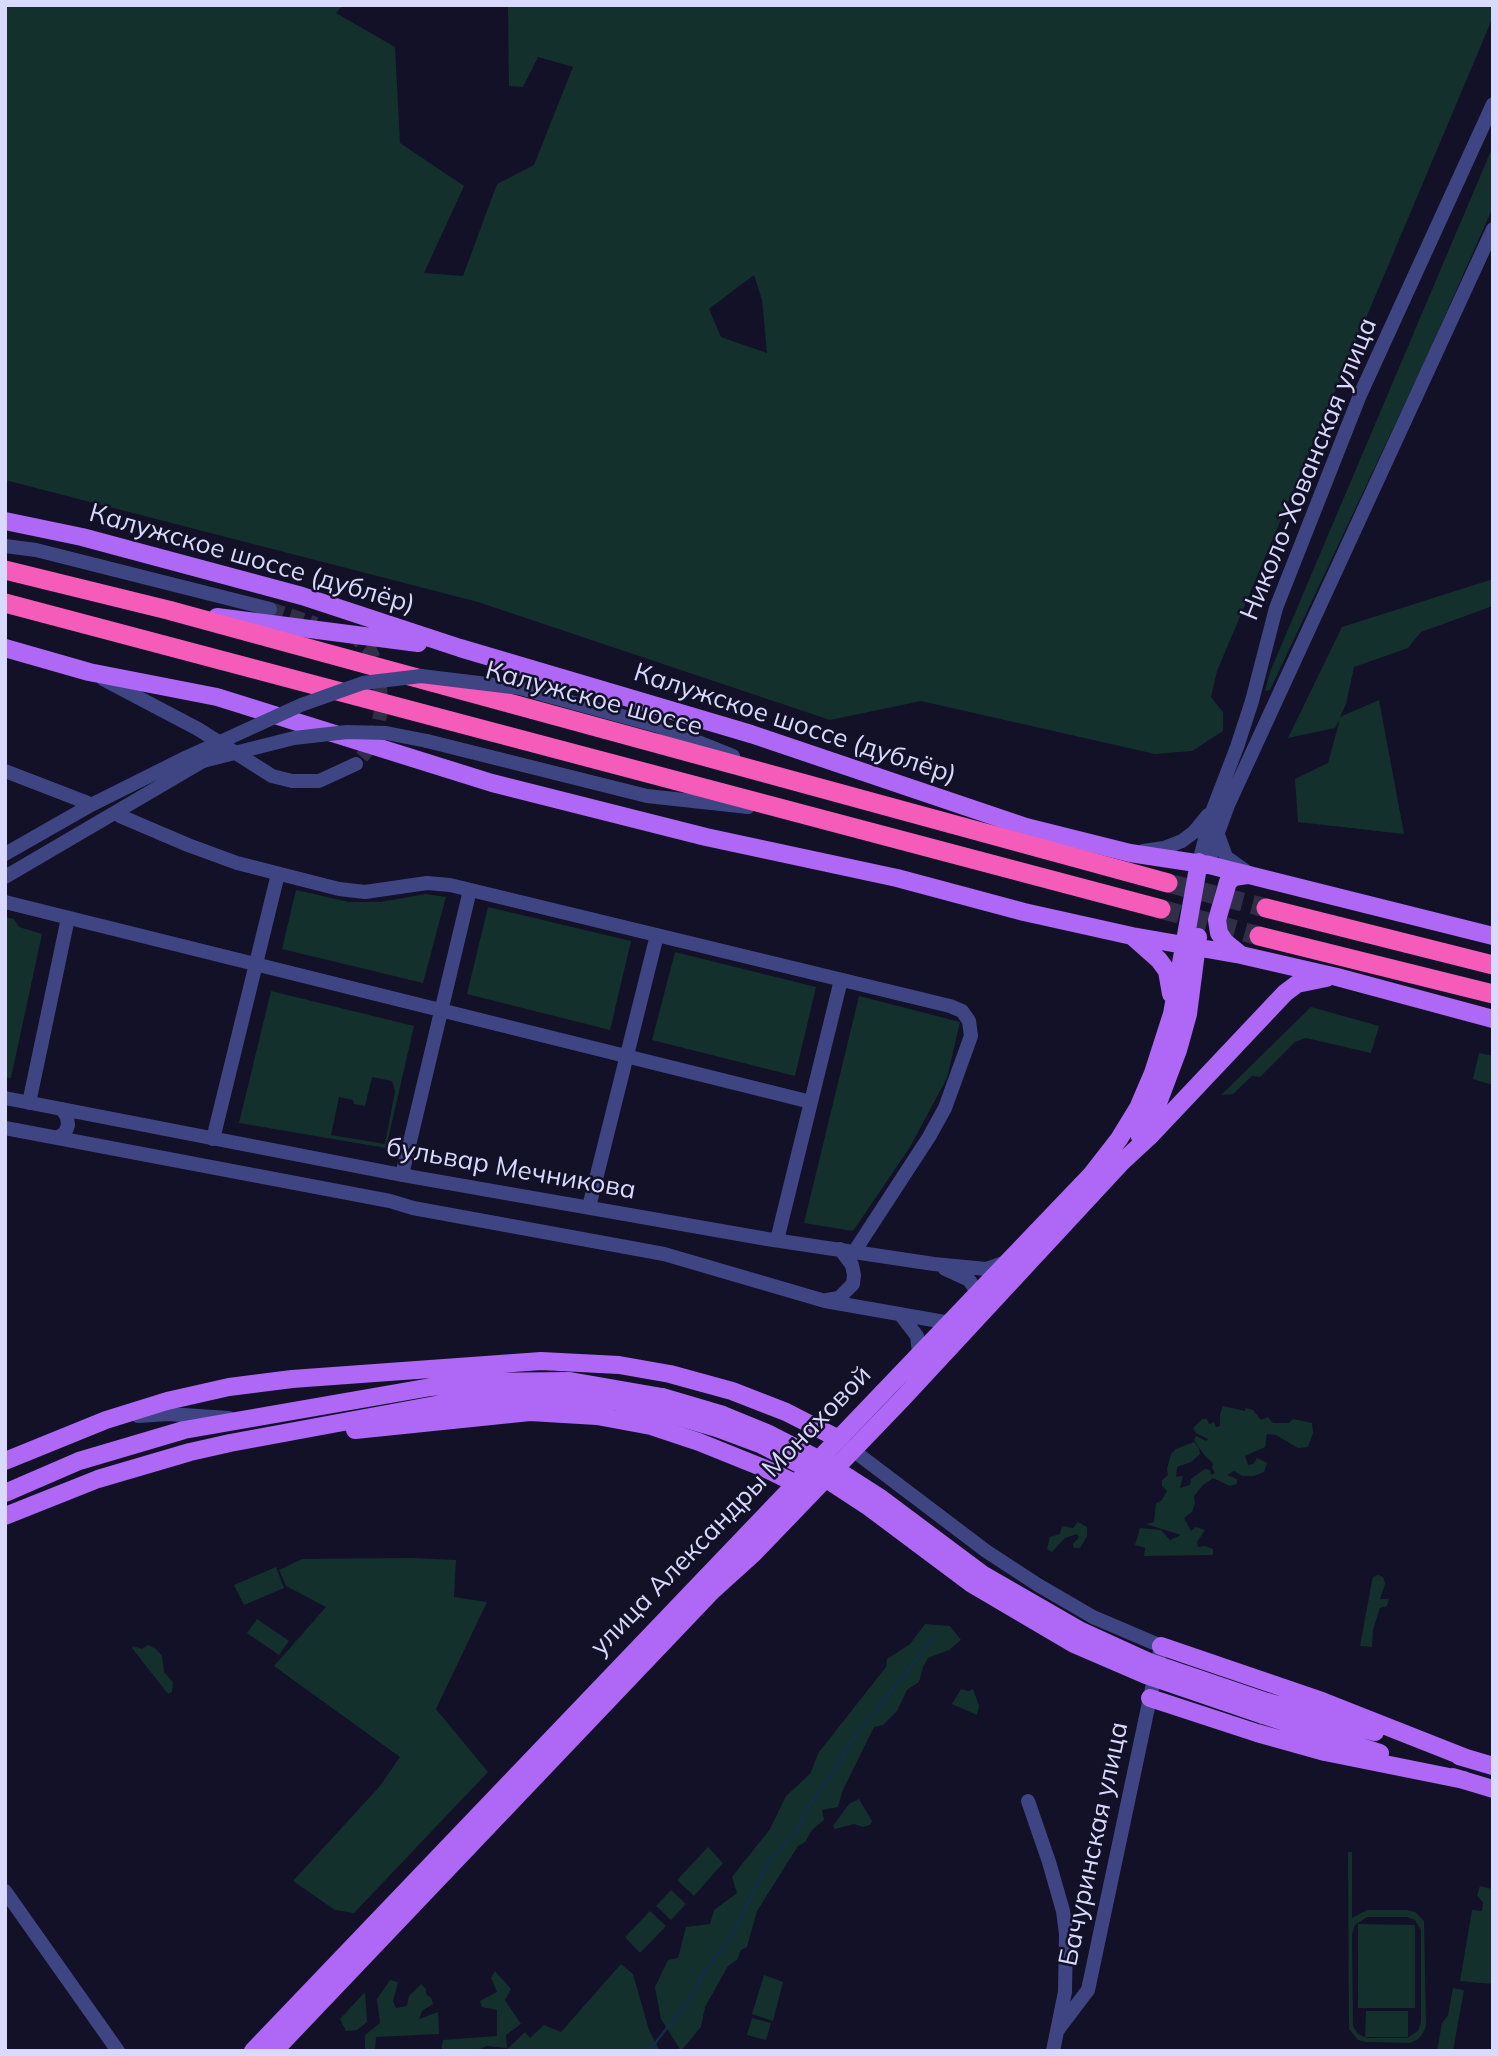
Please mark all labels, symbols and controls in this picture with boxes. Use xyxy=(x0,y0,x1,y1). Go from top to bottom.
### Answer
street label: Николо-Хованская улица xyxy=(1234,313,1384,625)
street label: Калужское шоссе (дублёр) xyxy=(86,498,418,620)
street label: Калужское шоссе xyxy=(482,655,706,743)
street label: Калужское шоссе (дублёр) xyxy=(630,657,960,791)
street label: бульвар Мечникова xyxy=(384,1132,638,1206)
street label: улица Александры Монаховой xyxy=(584,1360,878,1662)
street label: Бачуринская улица xyxy=(1053,1719,1135,1969)

